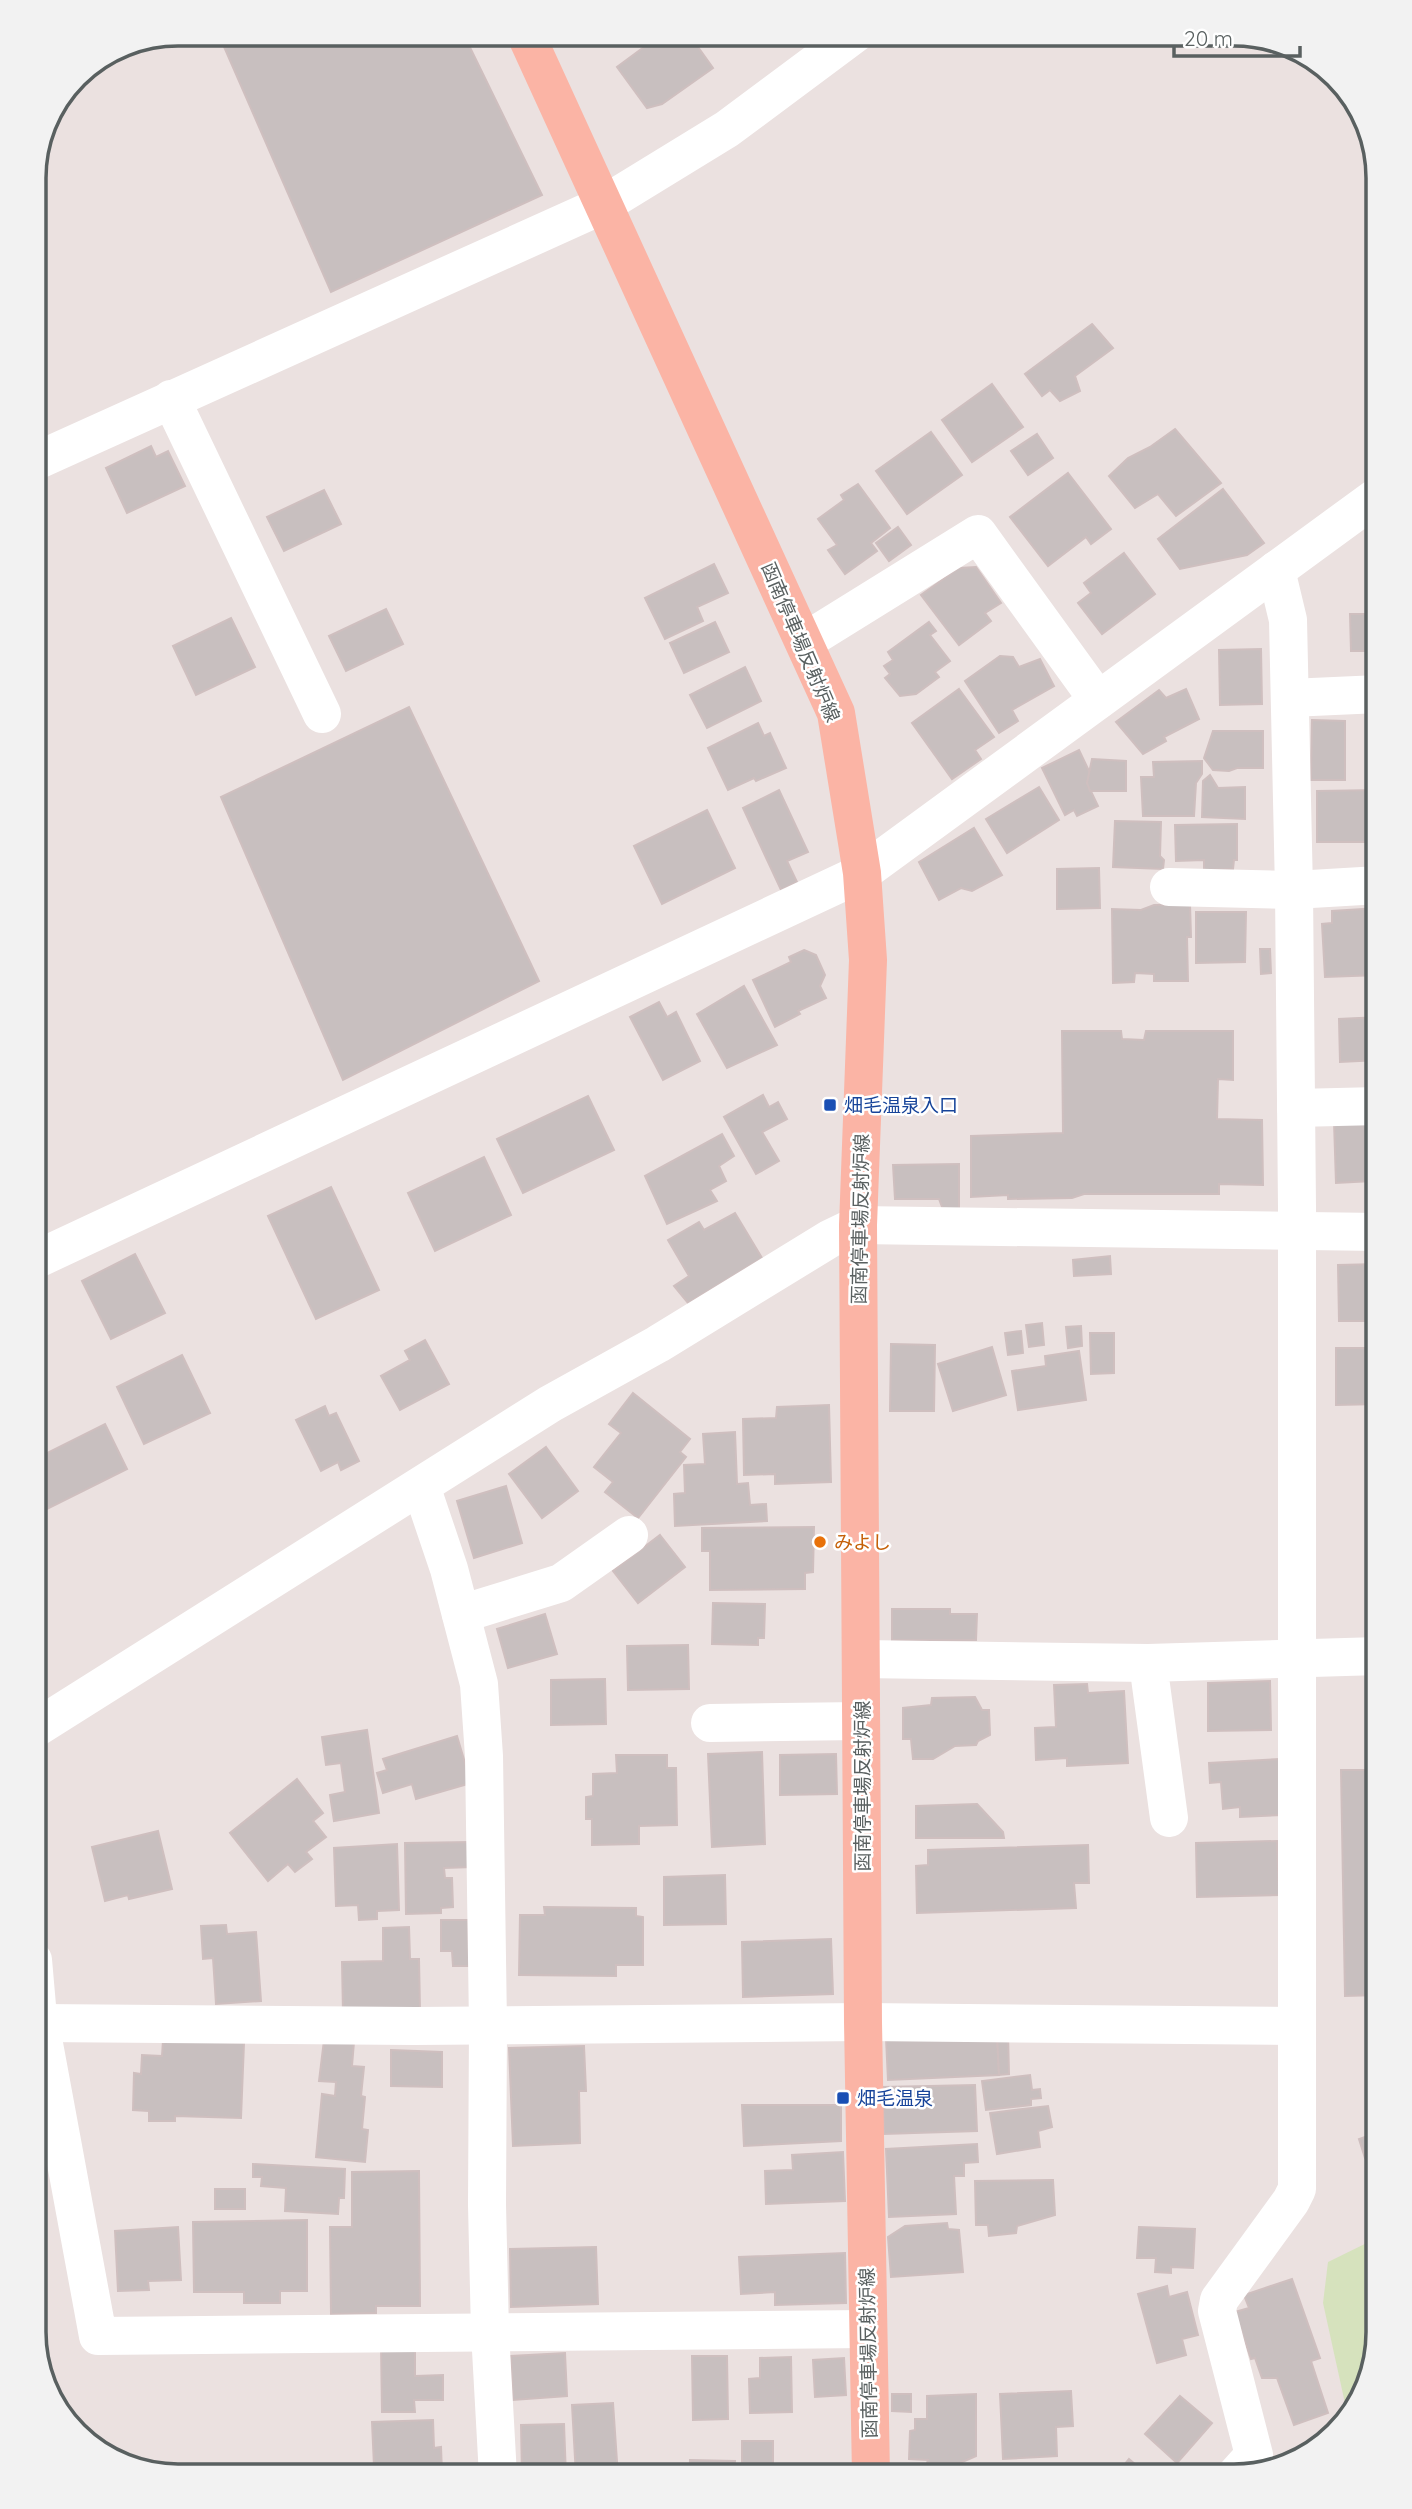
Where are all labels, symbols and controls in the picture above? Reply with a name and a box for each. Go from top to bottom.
scale bar [1174,14,1300,58]
text: 20 m [1184,25,1233,51]
street label: 函南停車場反射炉線 [757,559,845,725]
place label: 畑毛温泉入口 [844,1093,958,1117]
marker: 畑毛温泉入口 [822,1097,838,1113]
street label: 函南停車場反射炉線 [847,1133,873,1305]
place label: みよし [834,1530,891,1554]
marker: みよし [812,1534,828,1550]
street label: 函南停車場反射炉線 [850,1700,874,1872]
place label: 畑毛温泉 [857,2086,933,2110]
marker: 畑毛温泉 [835,2090,851,2106]
street label: 函南停車場反射炉線 [855,2267,881,2439]

